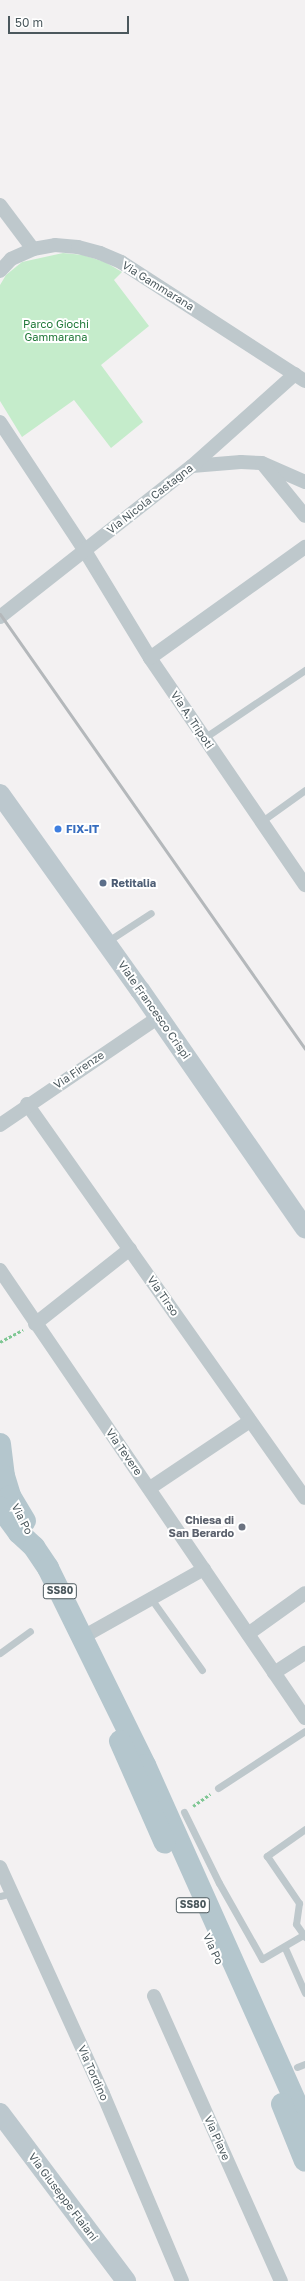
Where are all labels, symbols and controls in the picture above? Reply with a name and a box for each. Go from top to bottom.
scale bar [10,8,131,34]
text: 50 m [15,15,43,30]
street label: Via Gammarana [120,259,196,313]
park label: Parco Giochi Gammarana [23,318,89,344]
street label: Via Nicola Castagna [104,461,196,537]
street label: Via A. Tripoti [168,689,216,751]
place label: FIX-IT [66,822,99,836]
marker: FIX-IT [53,824,63,834]
place label: Retitalia [111,876,156,890]
marker: Retitalia [98,878,108,888]
street label: Viale Francesco Crispi [115,958,193,1062]
street label: Via Firenze [51,1048,107,1092]
street label: Via Tirso [144,1273,182,1319]
street label: Via Tevere [103,1426,145,1478]
street label: Via Po [9,1501,35,1537]
place label: Chiesa di San Berardo [169,1514,234,1540]
marker: Chiesa di San Berardo [237,1522,247,1532]
road number: SS80 [42,1583,78,1599]
road number: SS80 [175,1897,211,1913]
street label: Via Po [200,1931,226,1967]
street label: Via Tordino [75,2043,111,2103]
street label: Via Piave [201,2114,233,2162]
street label: Via Giuseppe Flaiani [26,2150,100,2244]

